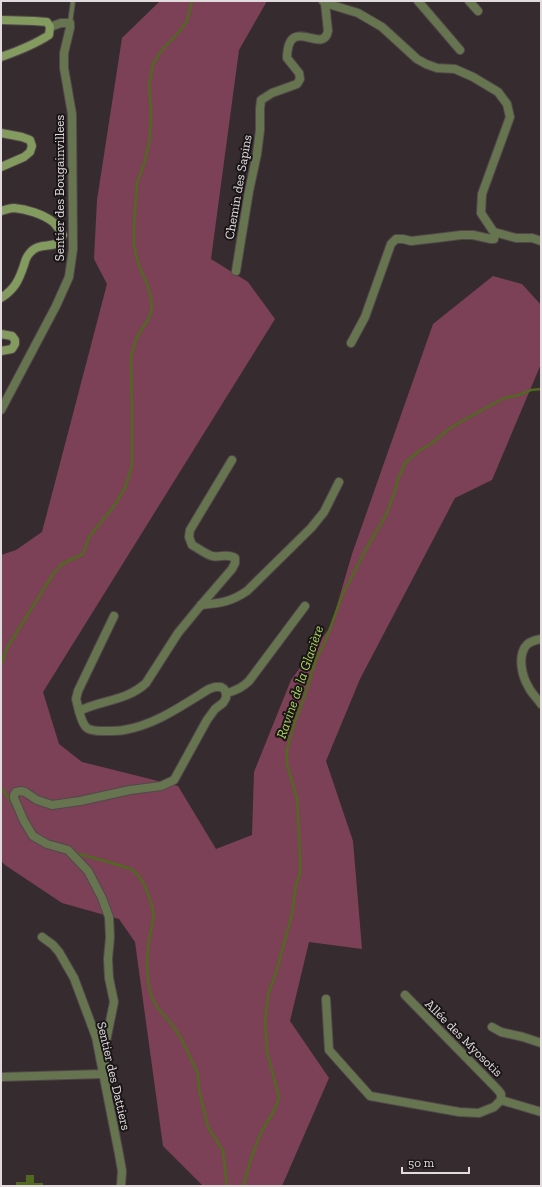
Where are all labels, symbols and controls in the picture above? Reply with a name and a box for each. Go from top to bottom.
street label: Sentier des Bougainvillees [52,115,67,261]
street label: Chemin des Sapins [221,133,255,241]
water label: Ravine de la Glacière [273,623,327,741]
street label: Allée des Myosotis [422,996,506,1080]
street label: Sentier des Dattiers [94,1020,134,1132]
scale bar [402,1149,469,1175]
text: 50 m [408,1156,435,1170]

